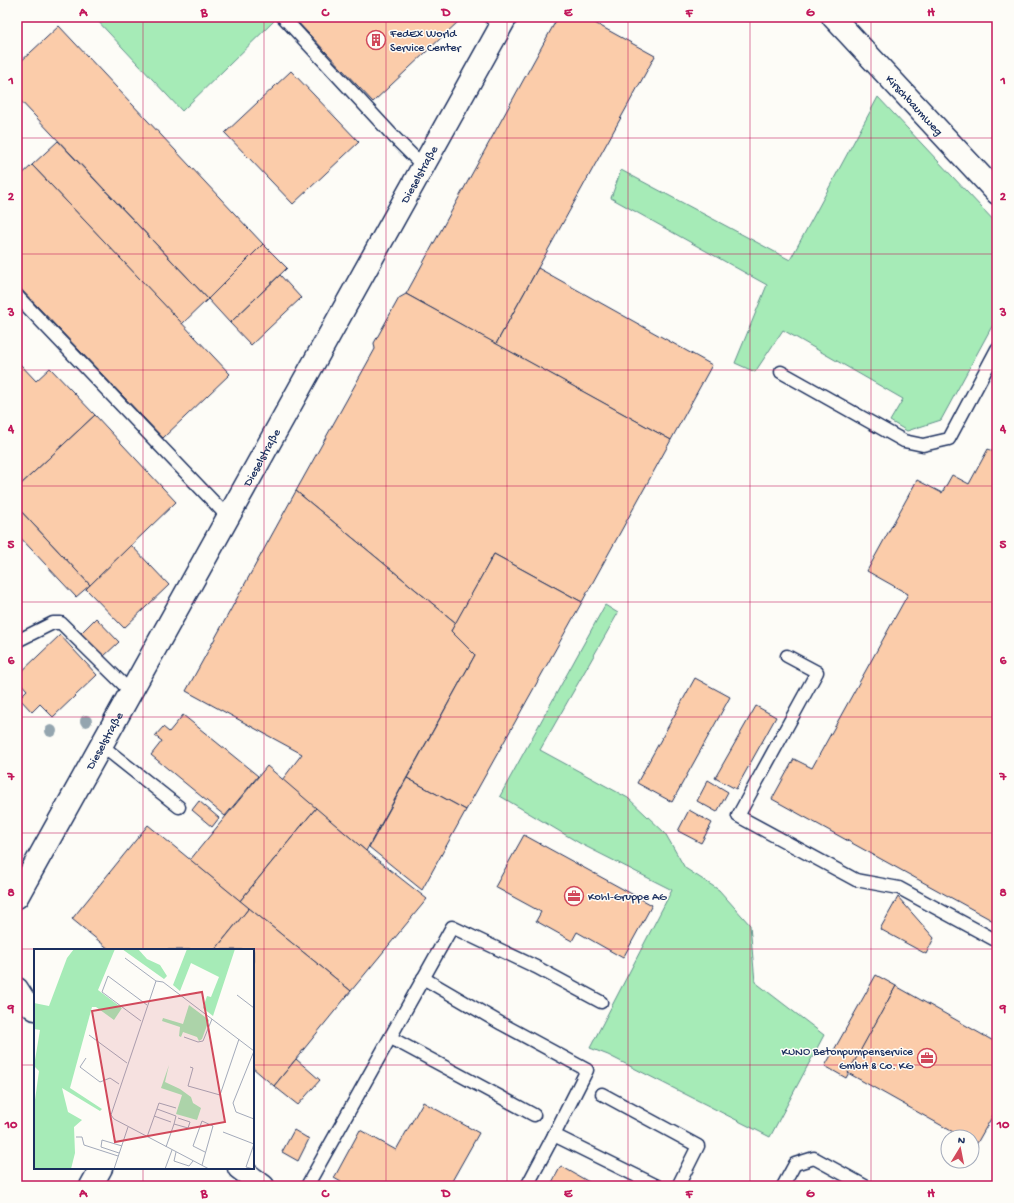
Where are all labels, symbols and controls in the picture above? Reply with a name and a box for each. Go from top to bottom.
text: A [78,6,88,21]
text: B [200,6,209,21]
text: C [320,6,330,21]
text: D [441,6,451,21]
text: E [564,6,573,21]
text: F [685,6,694,21]
text: G [806,6,815,21]
text: H [927,6,935,21]
place label: FedEx World Service Center [389,28,463,56]
building icon: FedEx World Service Center [365,29,387,51]
street label: Kirschbaumweg [882,73,945,140]
text: 1 [7,74,14,89]
text: 1 [999,74,1006,89]
street label: Dieselstraße [398,143,442,207]
text: 2 [8,190,15,205]
text: 2 [1000,190,1007,205]
text: 3 [7,306,15,321]
text: 3 [999,306,1007,321]
text: 4 [7,422,15,437]
text: 4 [999,422,1007,437]
street label: Dieselstraße [241,426,285,490]
text: 5 [8,538,15,553]
text: 5 [1000,538,1007,553]
text: 6 [8,654,15,669]
text: 6 [1000,654,1007,669]
street label: Dieselstraße [84,710,128,774]
text: 7 [7,770,16,785]
text: 7 [999,770,1008,785]
office icon: Kohl-Gruppe AG [563,885,585,907]
text: 8 [7,886,15,901]
text: 8 [999,886,1007,901]
place label: Kohl-Gruppe AG [588,891,667,905]
inset map [34,949,254,1169]
text: 9 [7,1002,15,1017]
text: 9 [999,1002,1007,1017]
place label: KUNO Betonpumpenservice GmbH & Co. KG [782,1046,914,1074]
office icon: KUNO Betonpumpenservice GmbH & Co. KG [916,1047,938,1069]
text: 10 [4,1118,18,1133]
text: 10 [996,1118,1010,1133]
north arrow [940,1129,980,1169]
text: N [957,1135,966,1148]
text: A [78,1187,88,1202]
text: B [200,1187,209,1202]
text: C [320,1187,330,1202]
text: D [441,1187,451,1202]
text: E [564,1187,573,1202]
text: F [685,1187,694,1202]
text: G [806,1187,815,1202]
text: H [927,1187,935,1202]

